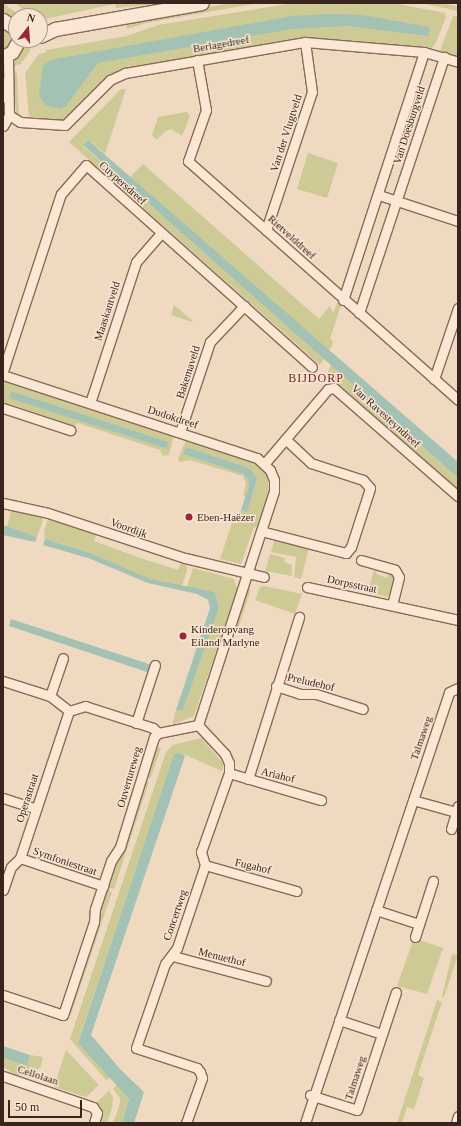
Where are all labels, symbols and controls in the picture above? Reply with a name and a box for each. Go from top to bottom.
north arrow [8,8,48,48]
text: N [26,11,37,24]
street label: Berlagedreef [192,33,250,55]
street label: Van Doesburgveld [390,84,428,166]
street label: Van der Vlugtveld [267,93,305,173]
street label: Cuypersdreef [97,158,149,208]
street label: Rietvelddreef [265,212,319,262]
street label: Maaskantveld [91,280,123,342]
street label: Bakemaveld [173,344,203,400]
district label: BIJDORP [288,372,344,386]
street label: Van Ravesteyndreef [349,382,423,450]
street label: Dudokdreef [146,403,200,431]
place label: Eben-Haëzer [197,510,254,524]
marker: Eben-Haëzer [184,512,194,522]
street label: Voordijk [109,515,149,541]
street label: Dorpsstraat [326,572,378,596]
place label: Kinderopvang Eiland Marlyne [191,623,260,649]
marker: Kinderopvang Eiland Marlyne [178,631,188,641]
street label: Preludehof [286,670,336,694]
street label: Talmaweg [407,714,435,762]
street label: Ouvertureweg [114,745,144,809]
street label: Ariahof [260,764,296,786]
street label: Operastraat [13,772,41,824]
street label: Symfoniestraat [31,844,99,878]
street label: Fugahof [234,855,272,877]
street label: Concertweg [160,888,190,942]
street label: Menuethof [197,945,247,969]
street label: Talmaweg [342,1054,368,1102]
street label: Cellolaan [16,1062,60,1088]
scale bar [10,1092,84,1118]
text: 50 m [15,1100,39,1114]

